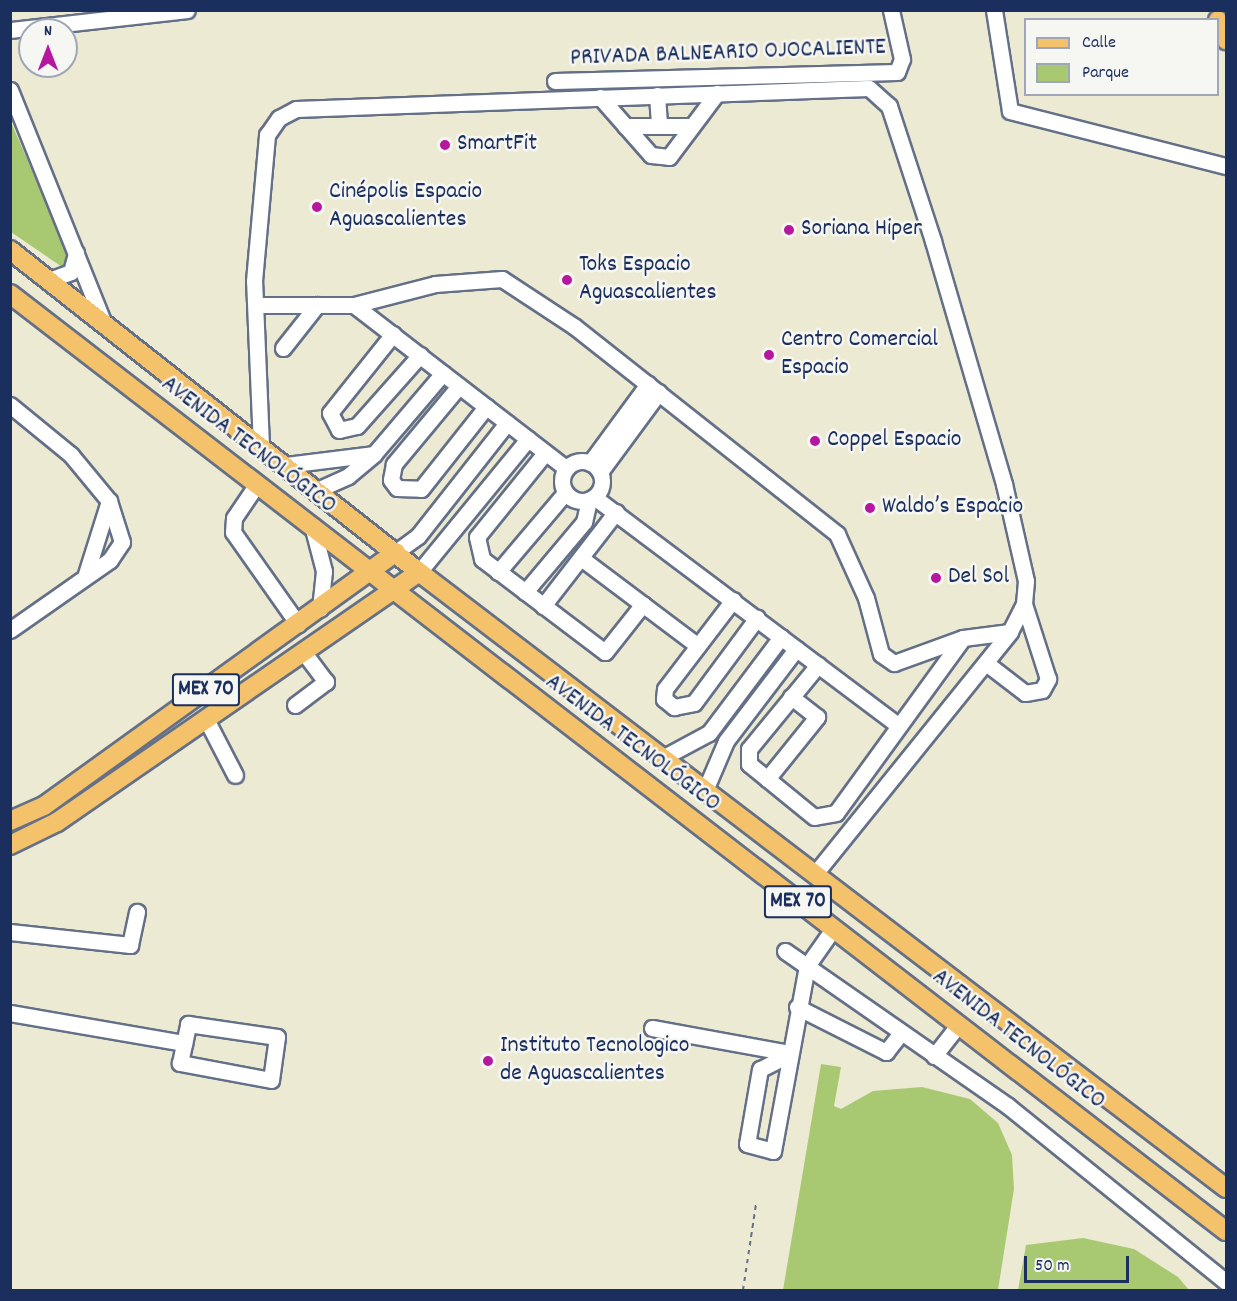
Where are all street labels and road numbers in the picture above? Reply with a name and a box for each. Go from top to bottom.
street label: PRIVADA BALNEARIO OJOCALIENTE [570,34,886,74]
street label: AVENIDA TECNOLÓGICO [155,371,341,521]
street label: AVENIDA TECNOLÓGICO [539,669,725,819]
road number: MEX 70 [172,671,240,709]
road number: MEX 70 [764,883,832,921]
street label: AVENIDA TECNOLÓGICO [926,963,1110,1117]

